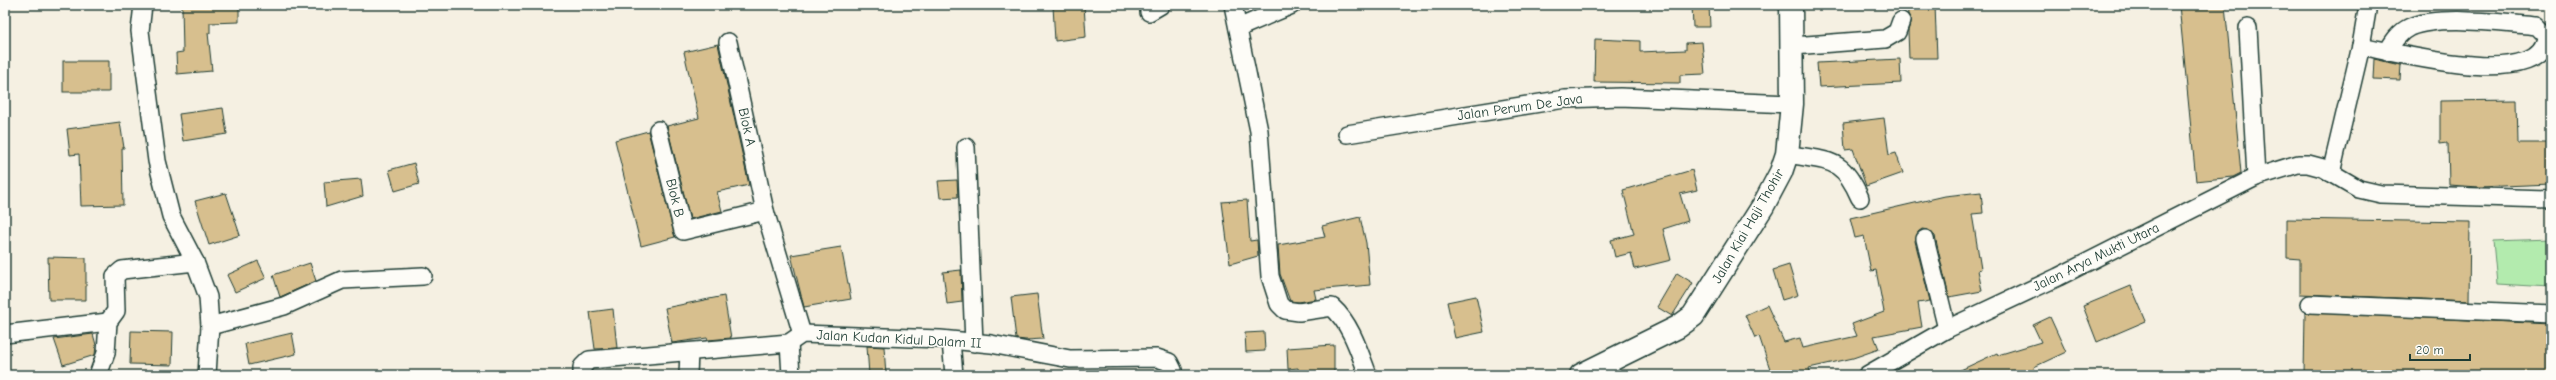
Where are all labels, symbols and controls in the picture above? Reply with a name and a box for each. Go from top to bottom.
street label: Jalan Perum De Java [1456,90,1584,124]
street label: Blok A [735,106,759,148]
street label: Jalan Kiai Haji Thohir [1708,165,1788,286]
street label: Blok B [662,177,688,219]
street label: Jalan Arya Mukti Utara [2030,219,2162,295]
street label: Jalan Kudan Kidul Dalam II [816,326,982,352]
scale bar [2410,336,2470,362]
text: 20 m [2416,343,2444,357]

